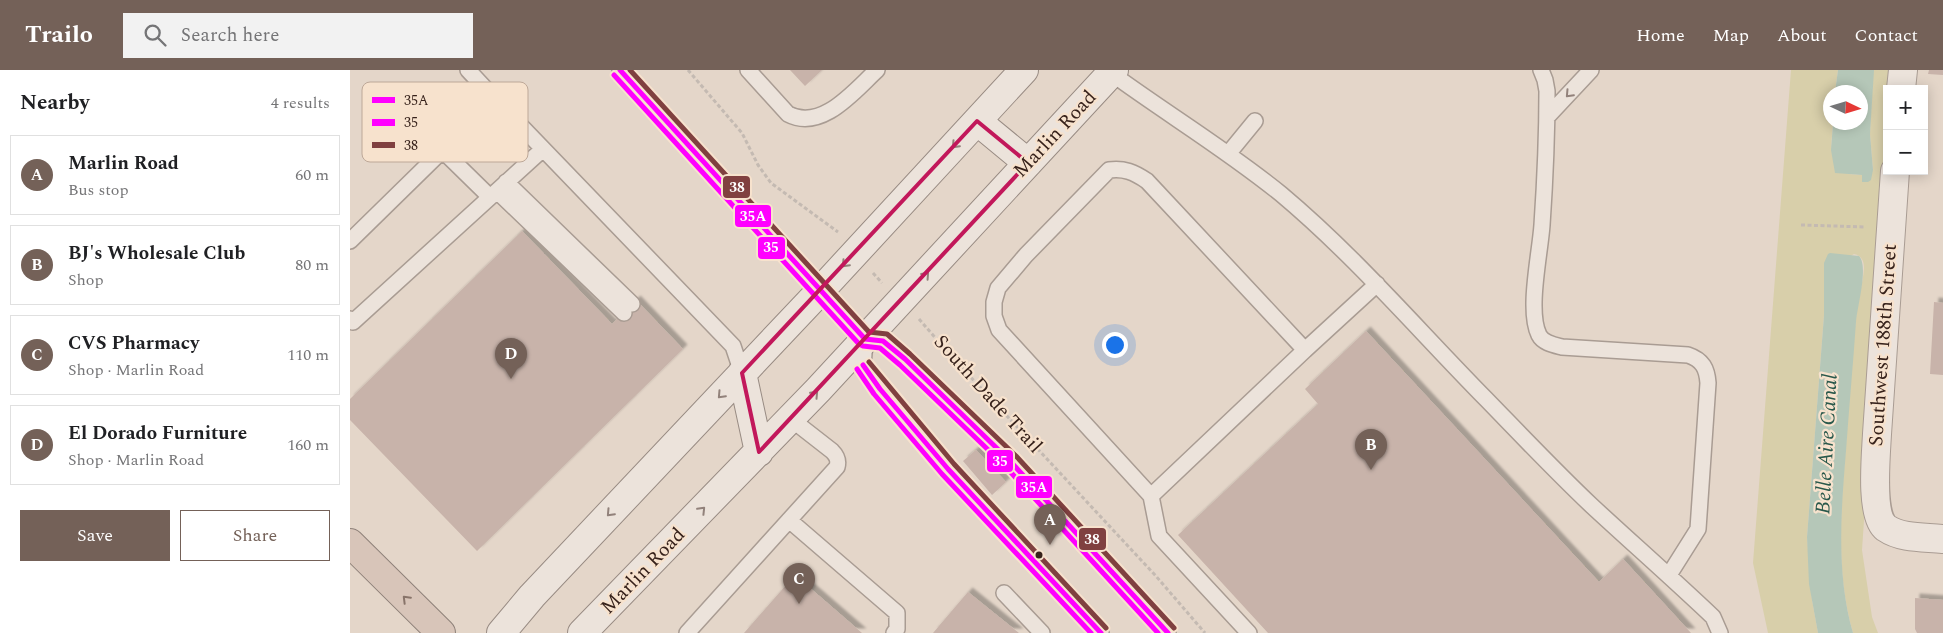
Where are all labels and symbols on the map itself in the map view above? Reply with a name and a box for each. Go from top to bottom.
legend [362,82,528,162]
street label: Marlin Road [1006,83,1104,185]
north arrow [1823,85,1868,130]
one-way arrow [1566,88,1575,97]
text: 35A [404,90,429,111]
text: 35 [404,112,418,133]
text: 38 [404,135,418,156]
one-way arrow [952,139,961,148]
line badge: 38 [722,175,751,199]
text: 38 [729,177,745,198]
line badge: 35A [734,204,772,228]
text: 35A [740,206,766,227]
line badge: 35 [757,236,786,260]
text: 35 [763,237,779,258]
street label: Southwest 188th Street [1861,243,1905,447]
one-way arrow [842,258,851,267]
one-way arrow [920,271,929,280]
street label: South Dade Trail [926,328,1050,460]
your location [1102,332,1128,358]
pin: D [495,338,527,379]
water label: Belle Aire Canal [1807,372,1847,515]
one-way arrow [718,389,727,398]
one-way arrow [809,390,818,399]
pin: B [1355,429,1387,470]
line badge: 35 [986,449,1014,473]
text: 35 [992,451,1008,472]
line badge: 35A [1015,475,1053,499]
text: 35A [1021,477,1047,498]
pin: A [1034,504,1066,545]
one-way arrow [696,507,705,516]
one-way arrow [607,508,616,517]
street label: Marlin Road [594,521,692,621]
line badge: 38 [1078,527,1107,551]
text: 38 [1084,529,1100,550]
unlabelled marker [1034,550,1044,560]
pin: C [783,563,815,604]
one-way arrow [403,596,412,605]

